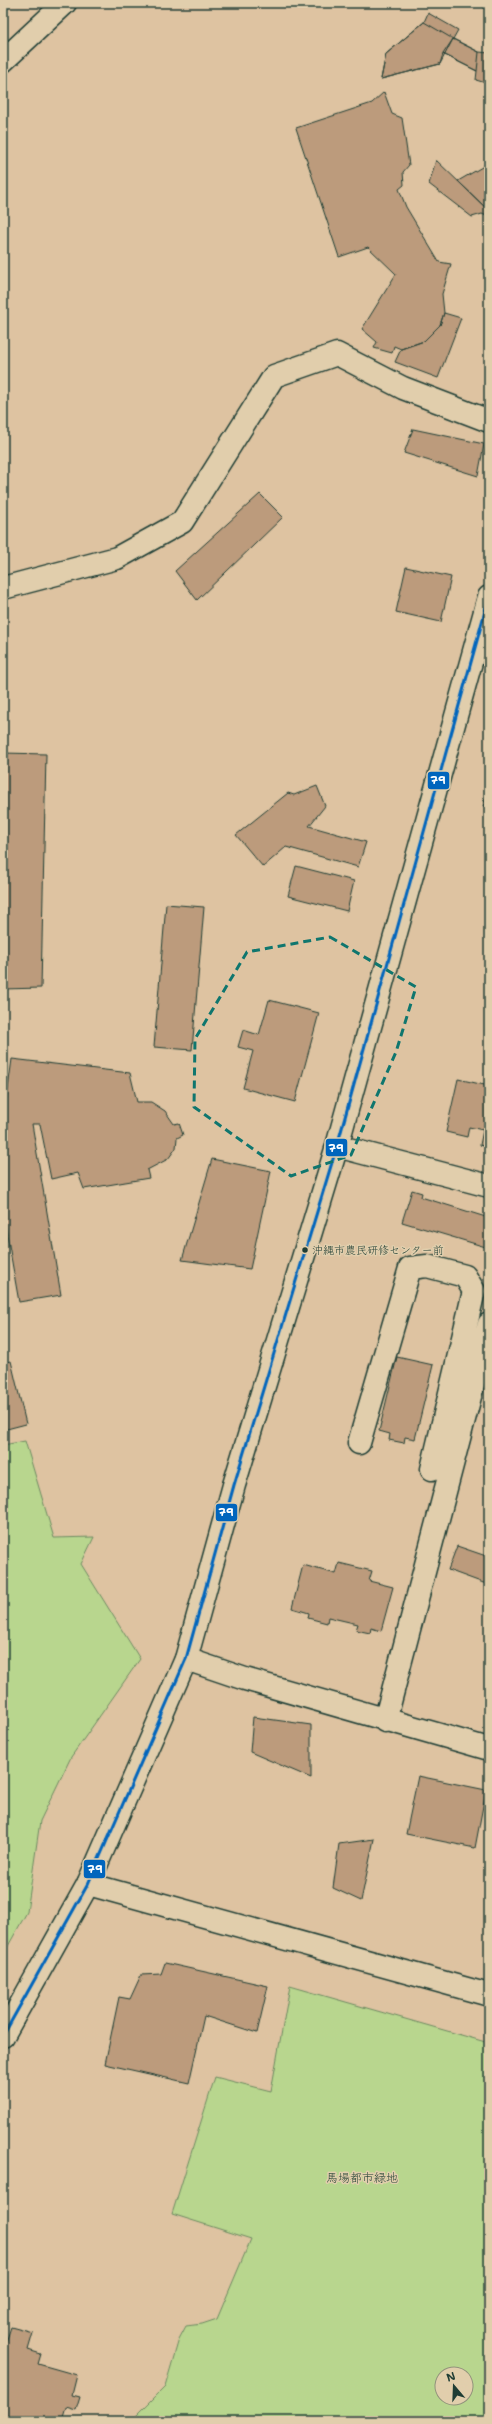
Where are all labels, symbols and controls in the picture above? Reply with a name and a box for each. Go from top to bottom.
line badge: 79 [427,771,450,790]
text: 79 [430,773,446,788]
line badge: 79 [325,1138,348,1157]
text: 79 [328,1141,344,1156]
place label: 沖縄市農民研修センター前 [312,1243,444,1258]
marker: 沖縄市農民研修センター前 [300,1245,310,1255]
line badge: 79 [215,1503,238,1522]
text: 79 [218,1505,234,1520]
line badge: 79 [83,1859,106,1879]
text: 79 [87,1862,103,1877]
park label: 馬場都市緑地 [326,2170,398,2186]
north arrow [434,2366,474,2406]
text: N [444,2368,458,2386]

